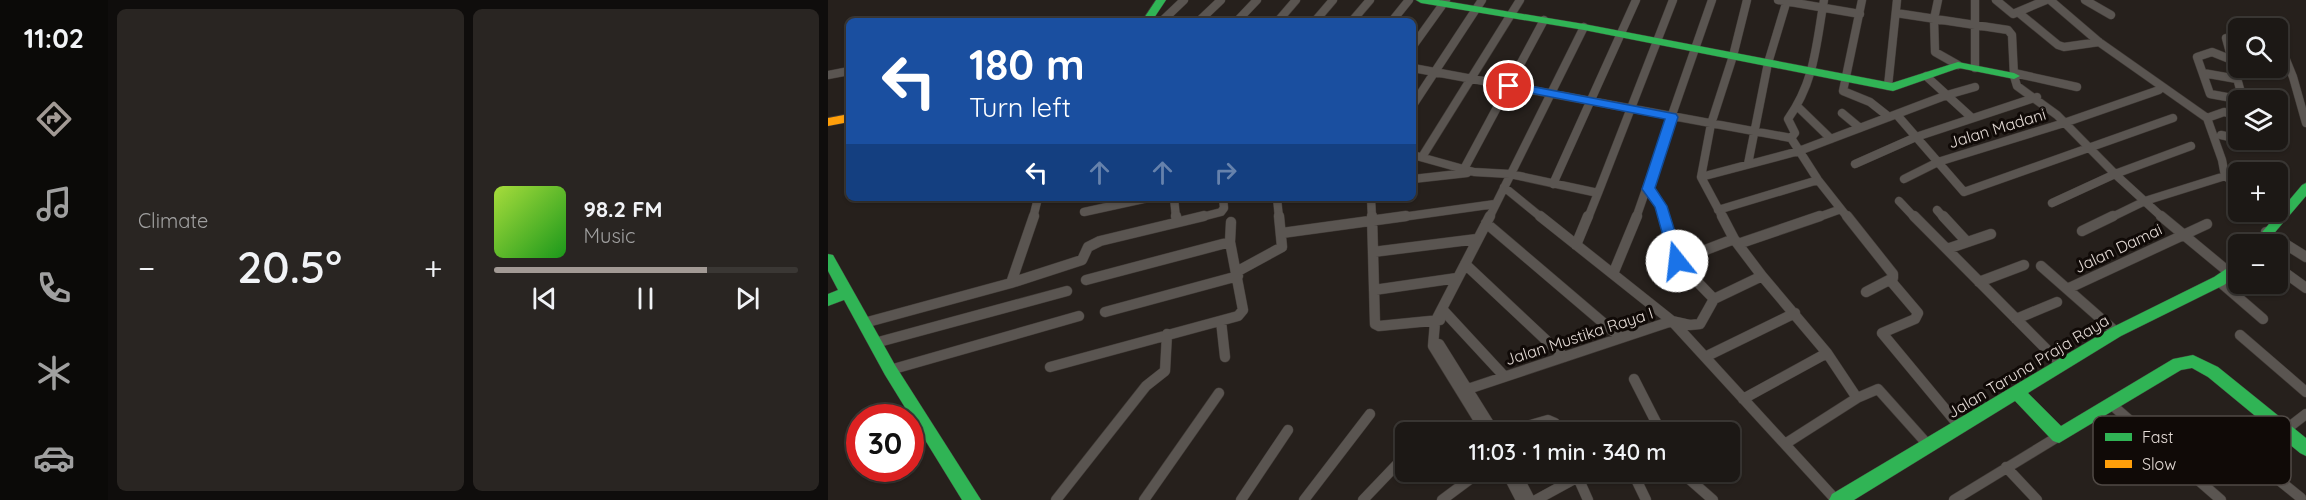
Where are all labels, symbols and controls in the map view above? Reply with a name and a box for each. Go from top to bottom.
map controls [2228,18,2288,294]
button: search [2228,18,2288,78]
text: 11:02 [24,21,84,55]
text: 180 m [969,38,1085,91]
icon: left [870,42,948,120]
pin [1483,60,1534,111]
icon: arrive [1492,69,1525,102]
text: Turn left [969,90,1071,124]
button: layers [2228,90,2288,150]
icon: directions [33,98,75,140]
street label: Jalan Madani [1946,104,2048,152]
icon: left [1020,156,1053,189]
icon: ahead [1083,156,1116,189]
icon: ahead [1146,156,1179,189]
icon: right [1209,156,1242,189]
button: + [2228,162,2288,222]
icon: music [33,183,75,225]
text: 98.2 FM [584,195,663,223]
text: Climate [138,208,208,233]
street label: Jalan Damai [2071,219,2165,277]
text: Music [584,223,635,248]
position arrow [1645,229,1709,293]
button: − [2228,234,2288,294]
text: 20.5° [237,238,342,294]
text: − [138,247,155,288]
text: + [424,247,442,288]
icon: phone [33,267,75,309]
icon: previous [528,282,561,315]
icon: pause [629,282,662,315]
icon: next [731,282,764,315]
street label: Jalan Mustika Raya I [1502,303,1656,369]
street label: Jalan Taruna Praja Raya [1944,310,2112,422]
icon: climate [33,352,75,394]
speed limit sign: 30 [846,404,924,482]
legend [2093,416,2291,485]
text: Fast [2142,427,2173,447]
icon: car [33,437,75,479]
text: 11:03 · 1 min · 340 m [1469,438,1666,466]
text: Slow [2142,454,2176,474]

